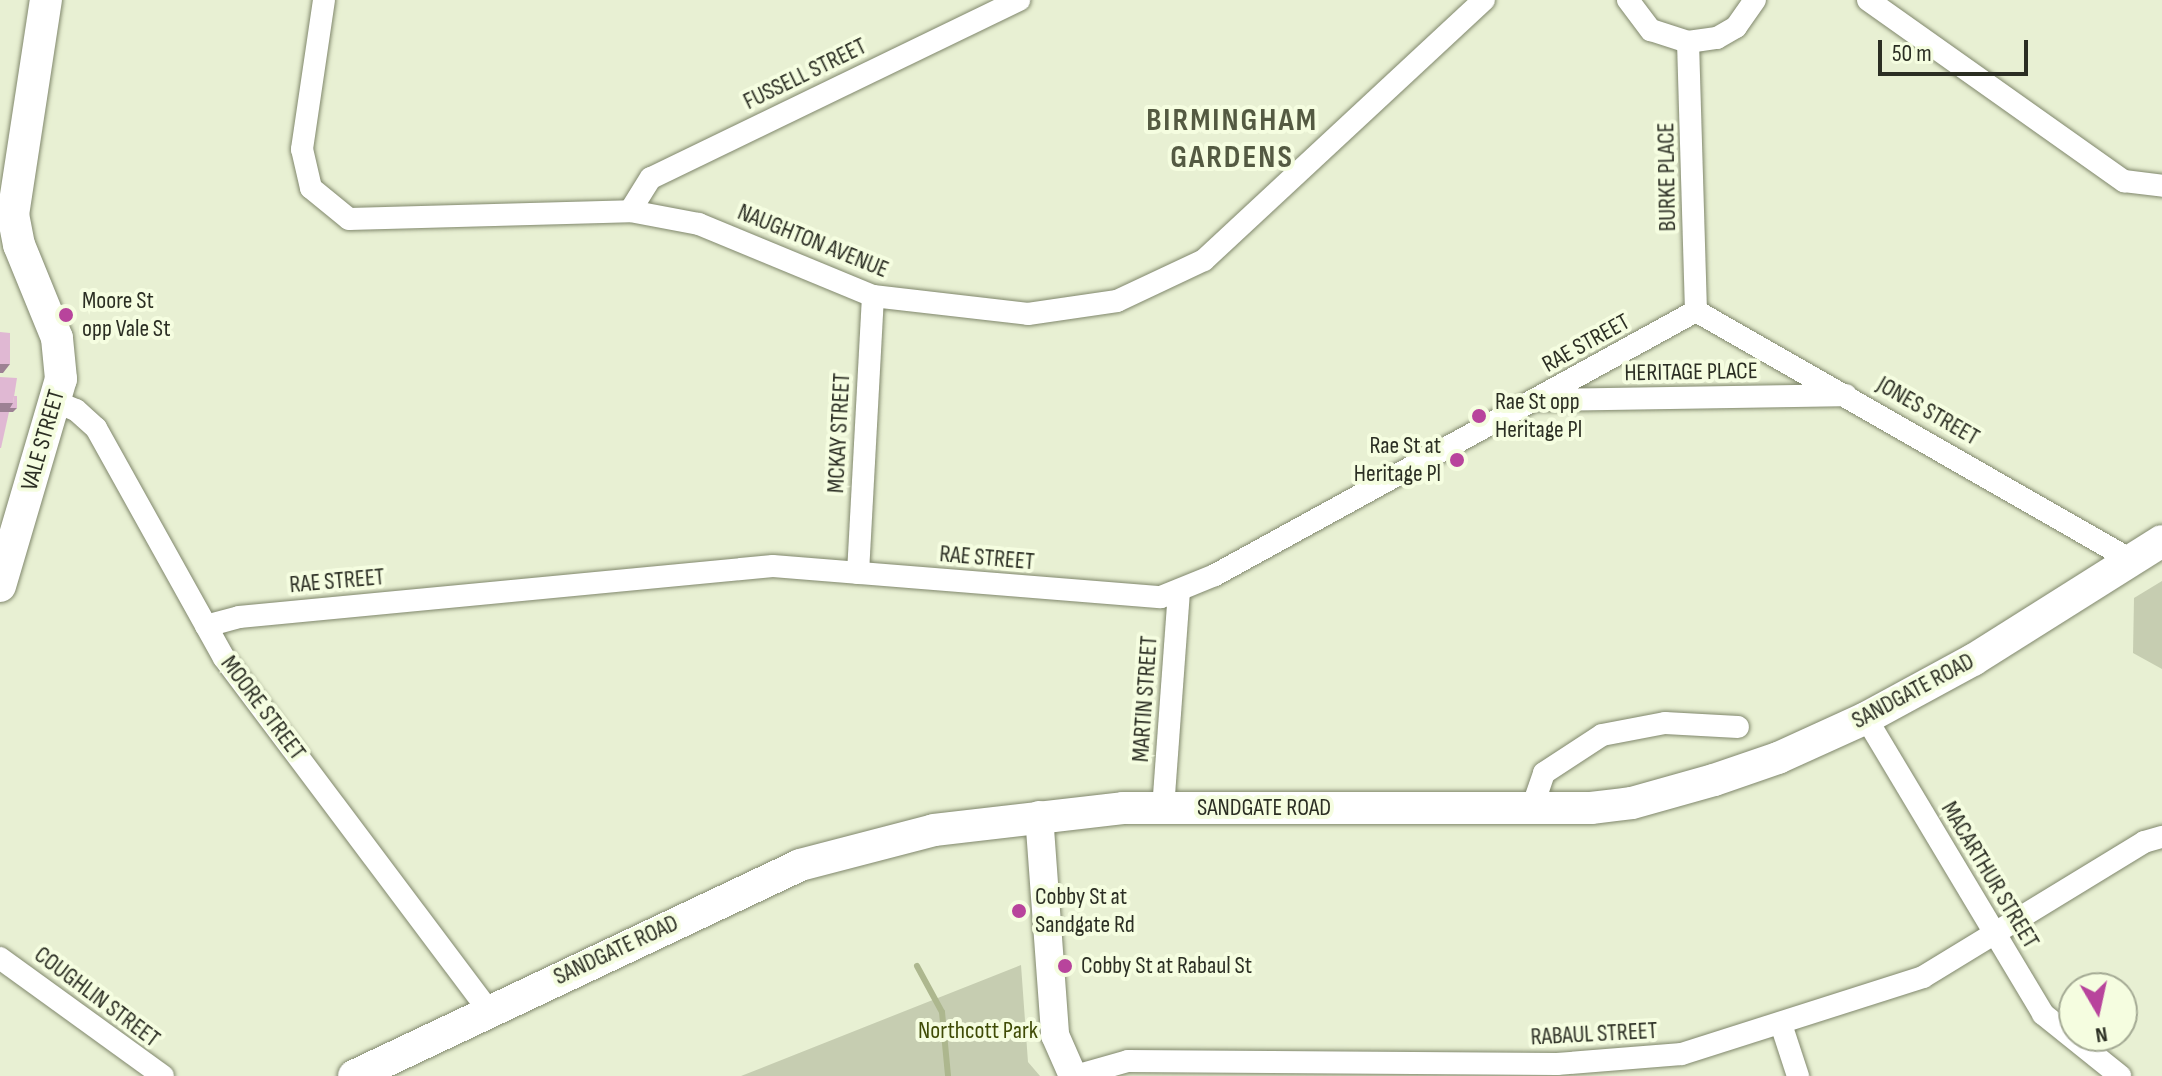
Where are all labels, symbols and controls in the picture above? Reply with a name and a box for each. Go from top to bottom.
scale bar [1882,24,2032,74]
street label: FUSSELL STREET [739,32,871,116]
text: 50 m [1892,39,1932,68]
district label: BIRMINGHAM GARDENS [1146,103,1318,178]
street label: BURKE PLACE [1652,122,1682,232]
street label: NAUGHTON AVENUE [733,198,893,284]
place label: Moore St opp Vale St [82,287,170,343]
marker: Moore St opp Vale St [57,306,75,324]
street label: RAE STREET [1537,307,1635,379]
street label: HERITAGE PLACE [1624,356,1758,388]
street label: JONES STREET [1872,370,1984,452]
street label: MCKAY STREET [821,372,857,494]
street label: VALE STREET [15,386,71,494]
place label: Rae St opp Heritage Pl [1495,388,1582,444]
marker: Rae St opp Heritage Pl [1470,407,1488,425]
place label: Rae St at Heritage Pl [1354,432,1441,488]
marker: Rae St at Heritage Pl [1448,451,1466,469]
street label: RAE STREET [938,540,1036,576]
street label: RAE STREET [288,563,386,599]
street label: MARTIN STREET [1126,635,1164,763]
street label: SANDGATE ROAD [1847,647,1979,735]
street label: MOORE STREET [214,650,312,766]
street label: SANDGATE ROAD [1197,794,1331,822]
street label: MACARTHUR STREET [1935,796,2045,954]
place label: Cobby St at Sandgate Rd [1035,883,1135,939]
marker: Cobby St at Sandgate Rd [1010,902,1028,920]
street label: SANDGATE ROAD [549,909,683,991]
street label: COUGHLIN STREET [29,940,165,1054]
place label: Cobby St at Rabaul St [1081,952,1252,980]
marker: Cobby St at Rabaul St [1056,957,1074,975]
north arrow [2058,972,2138,1052]
street label: RABAUL STREET [1530,1016,1658,1052]
park label: Northcott Park [918,1017,1038,1045]
text: N [2094,1020,2109,1048]

